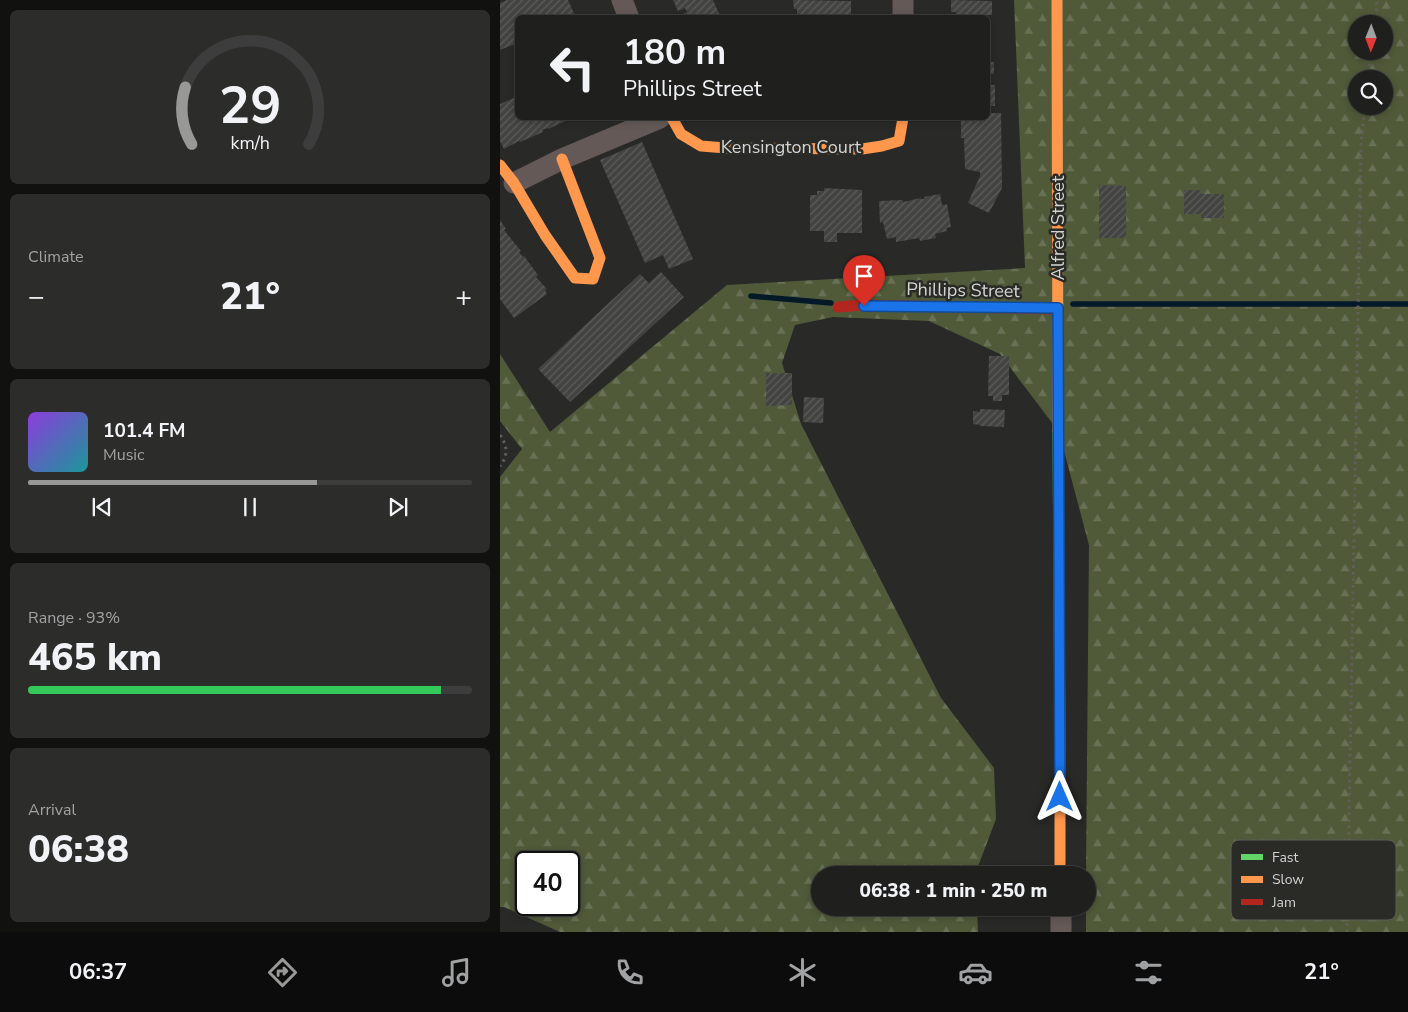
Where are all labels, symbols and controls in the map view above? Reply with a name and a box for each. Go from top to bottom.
north arrow [1348,15,1392,60]
map controls [1348,15,1393,115]
text: 180 m [623,29,726,76]
icon: left [540,35,605,100]
text: 29 [219,70,281,141]
button: search [1348,70,1393,115]
text: Phillips Street [623,74,762,104]
text: km/h [230,131,270,155]
street label: Kensington Court [721,135,862,159]
street label: Alfred Street [1046,175,1070,280]
text: Climate [28,246,83,268]
pin [843,255,885,306]
icon: arrive [850,262,878,290]
text: 21° [220,271,280,322]
street label: Phillips Street [906,277,1021,303]
text: − [28,278,45,316]
text: + [455,278,472,316]
text: 101.4 FM [103,418,186,444]
text: Music [103,444,144,466]
icon: previous [88,493,116,521]
icon: pause [236,493,264,521]
icon: next [384,493,412,521]
text: Range · 93% [28,607,120,629]
text: 465 km [28,632,162,683]
position arrow [1033,770,1085,822]
text: Arrival [28,799,76,821]
text: 06:38 [28,824,129,875]
legend [1231,840,1396,920]
text: Fast [1272,848,1298,867]
speed limit sign: 40 [515,851,580,916]
text: Slow [1272,870,1304,889]
text: 06:38 · 1 min · 250 m [860,878,1047,904]
text: Jam [1271,893,1296,912]
icon: directions [265,955,300,990]
icon: music [439,955,474,990]
icon: phone [612,955,647,990]
icon: climate [785,955,820,990]
icon: car [958,955,993,990]
icon: filters [1131,955,1166,990]
text: 06:37 [69,957,127,987]
text: 21° [1304,957,1339,987]

